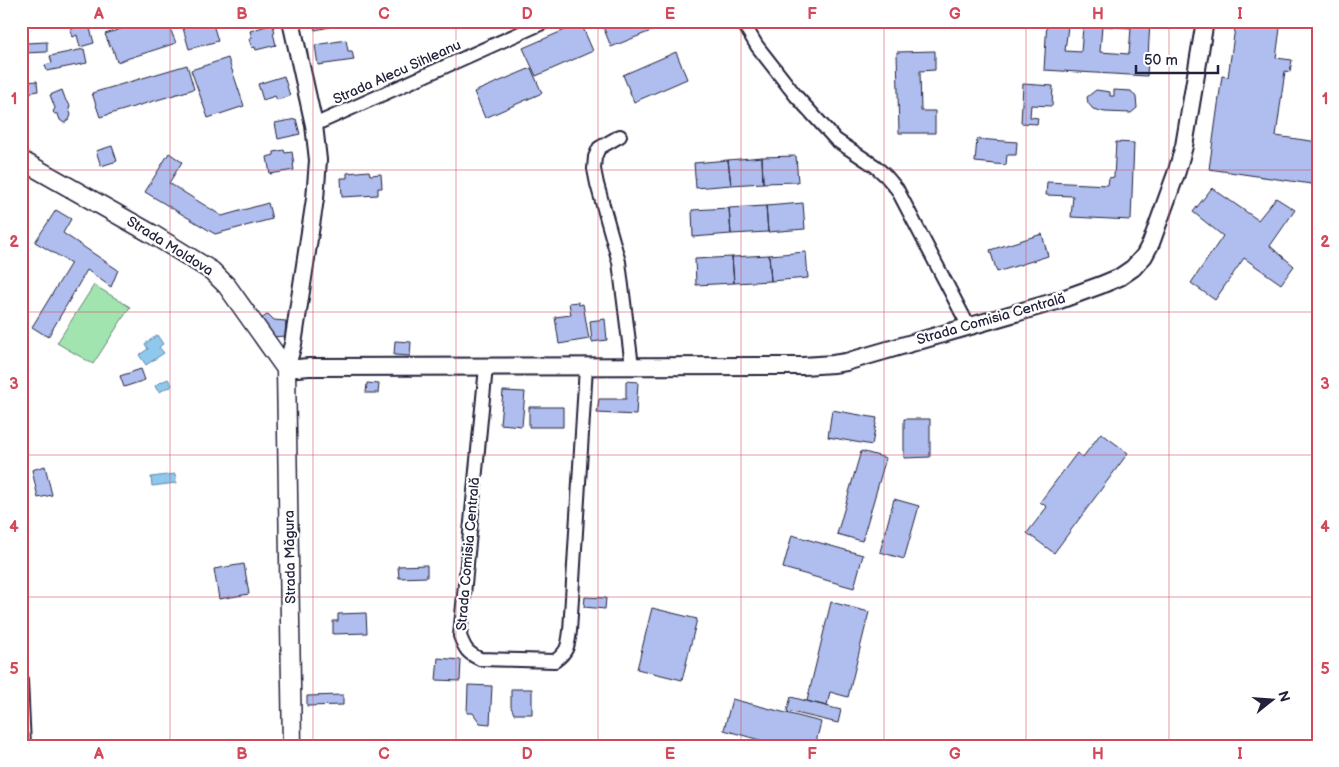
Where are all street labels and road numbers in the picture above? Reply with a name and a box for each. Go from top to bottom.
street label: Strada Alecu Sihleanu [330,36,464,108]
street label: Strada Moldova [124,213,216,279]
street label: Strada Comisia Centrală [915,290,1067,348]
street label: Strada Comisia Centrală [453,477,483,631]
street label: Strada Măgura [281,510,299,604]

